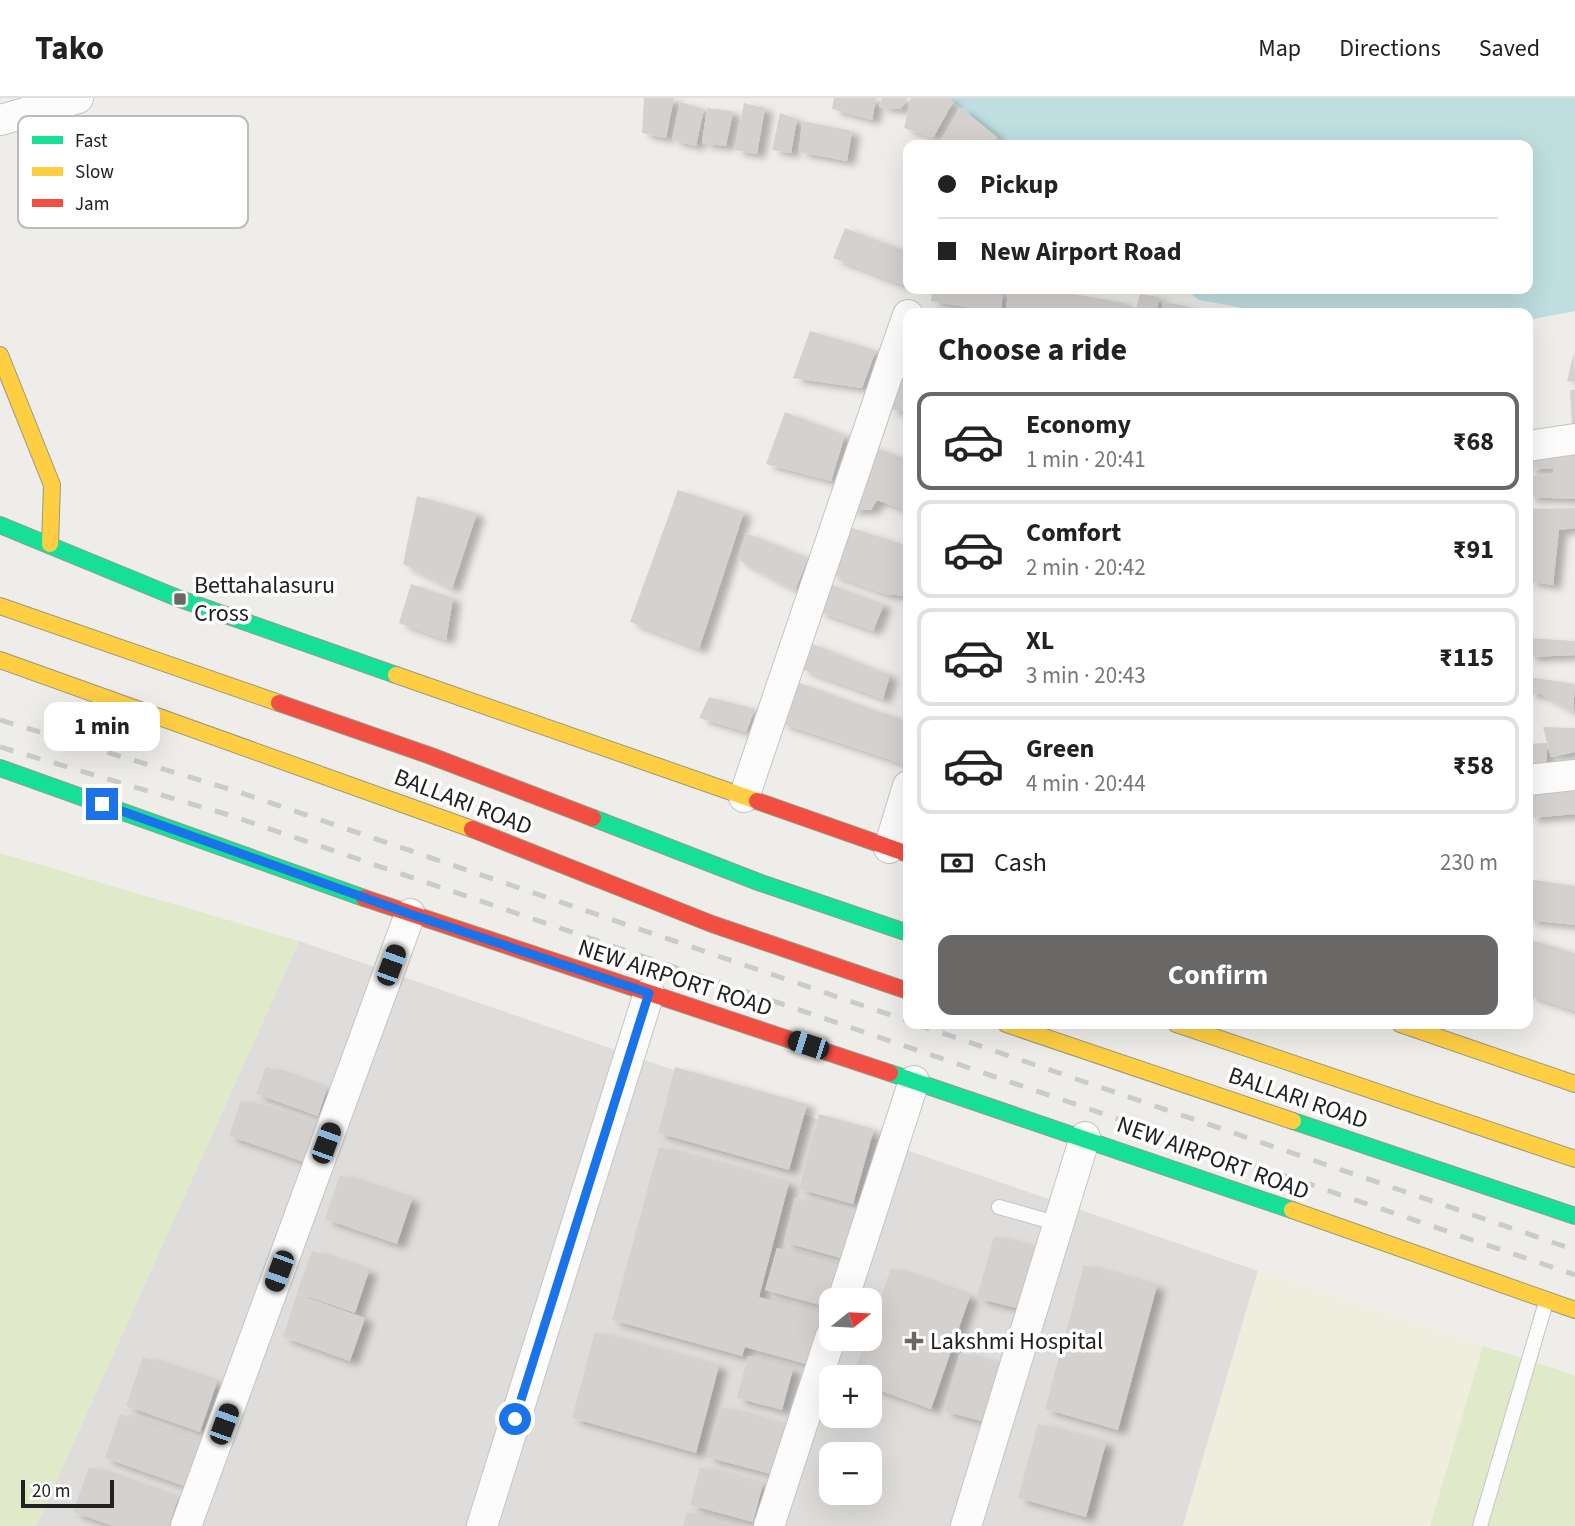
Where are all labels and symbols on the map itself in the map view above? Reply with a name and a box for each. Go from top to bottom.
legend [18,116,248,228]
text: Fast [75,128,108,155]
text: Slow [75,159,114,186]
text: Jam [75,191,109,218]
place label: Bettahalasuru Cross [194,568,335,631]
marker: Bettahalasuru Cross [172,591,188,607]
callout: 1 min [44,702,160,752]
street label: BALLARI ROAD [389,760,537,844]
route end [86,788,118,820]
street label: NEW AIRPORT ROAD [573,930,777,1026]
car [374,942,409,988]
car [785,1029,832,1061]
street label: BALLARI ROAD [1224,1058,1372,1138]
street label: NEW AIRPORT ROAD [1112,1107,1314,1209]
car [309,1120,344,1166]
car [262,1248,297,1294]
north arrow [819,1288,882,1351]
place label: Lakshmi Hospital [930,1324,1103,1359]
marker: Lakshmi Hospital [904,1331,924,1351]
car [207,1401,242,1447]
route start [499,1403,531,1435]
scale bar [21,1477,114,1509]

